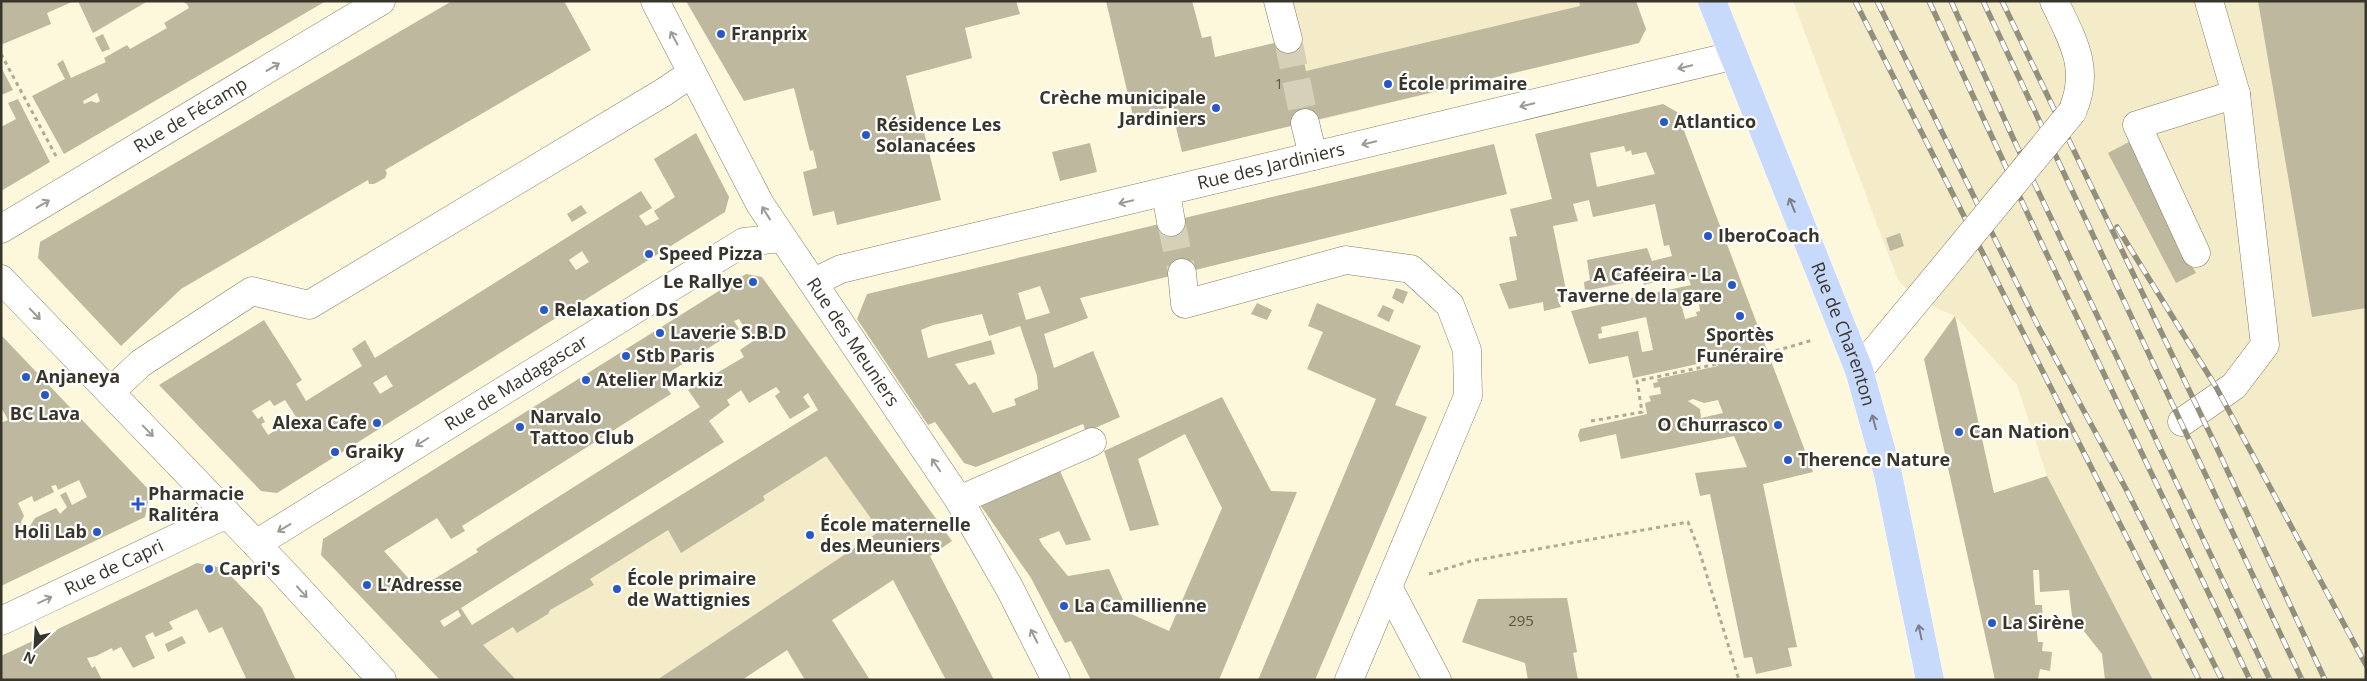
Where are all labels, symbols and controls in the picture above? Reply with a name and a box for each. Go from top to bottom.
place label: Franprix [731,21,808,45]
marker: Franprix [715,28,727,40]
one-way arrow [669,31,679,46]
one-way arrow [265,61,279,71]
one-way arrow [1677,63,1693,72]
street label: Rue de Fécamp [129,71,251,158]
place label: École primaire [1398,71,1527,95]
house number: 1 [1275,73,1283,93]
marker: École primaire [1382,78,1394,90]
place label: Crèche municipale Jardiniers [1039,85,1206,130]
one-way arrow [1519,101,1535,110]
marker: Crèche municipale Jardiniers [1210,102,1222,114]
place label: Atlantico [1674,109,1756,133]
place label: Résidence Les Solanacées [876,112,1001,157]
marker: Atlantico [1658,116,1670,128]
marker: Résidence Les Solanacées [860,129,872,141]
street label: Rue des Jardiniers [1195,136,1347,194]
one-way arrow [1361,139,1377,148]
one-way arrow [1787,197,1796,212]
one-way arrow [1118,198,1134,207]
one-way arrow [36,199,50,209]
one-way arrow [761,206,772,220]
place label: IberoCoach [1718,223,1820,247]
marker: IberoCoach [1702,230,1714,242]
place label: Speed Pizza [659,241,763,265]
marker: Speed Pizza [643,248,655,260]
street label: Rue de Charenton [1806,258,1881,408]
place label: A Caféeira - La Taverne de la gare [1557,262,1722,307]
place label: Le Rallye [663,269,743,293]
street label: Rue des Meuniers [802,272,906,411]
marker: Le Rallye [747,276,759,288]
marker: A Caféeira - La Taverne de la gare [1726,279,1738,291]
place label: Relaxation DS [554,297,678,321]
marker: Relaxation DS [538,304,550,316]
one-way arrow [29,308,41,321]
marker: Sportès Funéraire [1734,310,1746,322]
place label: Laverie S.B.D [670,320,787,344]
place label: Sportès Funéraire [1696,322,1784,367]
marker: Laverie S.B.D [654,327,666,339]
street label: Rue de Madagascar [439,328,592,436]
place label: Stb Paris [636,343,715,367]
marker: Stb Paris [620,350,632,362]
place label: Anjaneya [36,364,120,388]
place label: Atelier Markiz [596,367,723,391]
marker: Anjaneya [20,371,32,383]
marker: Atelier Markiz [580,374,592,386]
marker: BC Lava [39,389,51,401]
place label: BC Lava [10,401,80,425]
place label: Narvalo Tattoo Club [530,404,634,449]
place label: Alexa Cafe [273,410,367,434]
place label: O Churrasco [1657,412,1768,436]
one-way arrow [1868,415,1878,431]
marker: Alexa Cafe [371,417,383,429]
marker: O Churrasco [1772,419,1784,431]
place label: Can Nation [1969,419,2070,443]
marker: Narvalo Tattoo Club [514,421,526,433]
one-way arrow [142,425,154,438]
marker: Can Nation [1953,426,1965,438]
one-way arrow [416,437,430,447]
place label: Graiky [345,439,405,463]
marker: Graiky [329,446,341,458]
place label: Therence Nature [1798,447,1950,471]
marker: Therence Nature [1782,454,1794,466]
one-way arrow [931,459,941,473]
place label: Pharmacie Ralitéra [148,481,244,526]
marker: Pharmacie Ralitéra [132,498,144,510]
place label: École maternelle des Meuniers [820,512,971,557]
place label: Holi Lab [14,519,87,543]
one-way arrow [278,523,292,533]
marker: Holi Lab [91,526,103,538]
marker: École maternelle des Meuniers [804,529,816,541]
street label: Rue de Capri [60,533,167,600]
place label: Capri's [219,556,280,580]
marker: Capri's [203,563,215,575]
place label: École primaire de Wattignies [627,566,756,611]
place label: L’Adresse [377,572,462,596]
marker: L’Adresse [361,579,373,591]
marker: École primaire de Wattignies [611,583,623,595]
one-way arrow [296,586,308,599]
place label: La Camillienne [1074,593,1207,617]
one-way arrow [37,595,52,604]
marker: La Camillienne [1058,600,1070,612]
house number: 295 [1508,610,1534,630]
place label: La Sirène [2002,610,2084,634]
marker: La Sirène [1986,617,1998,629]
north arrow [10,621,60,671]
one-way arrow [1915,624,1924,640]
one-way arrow [1029,629,1039,644]
text: N [20,647,38,669]

